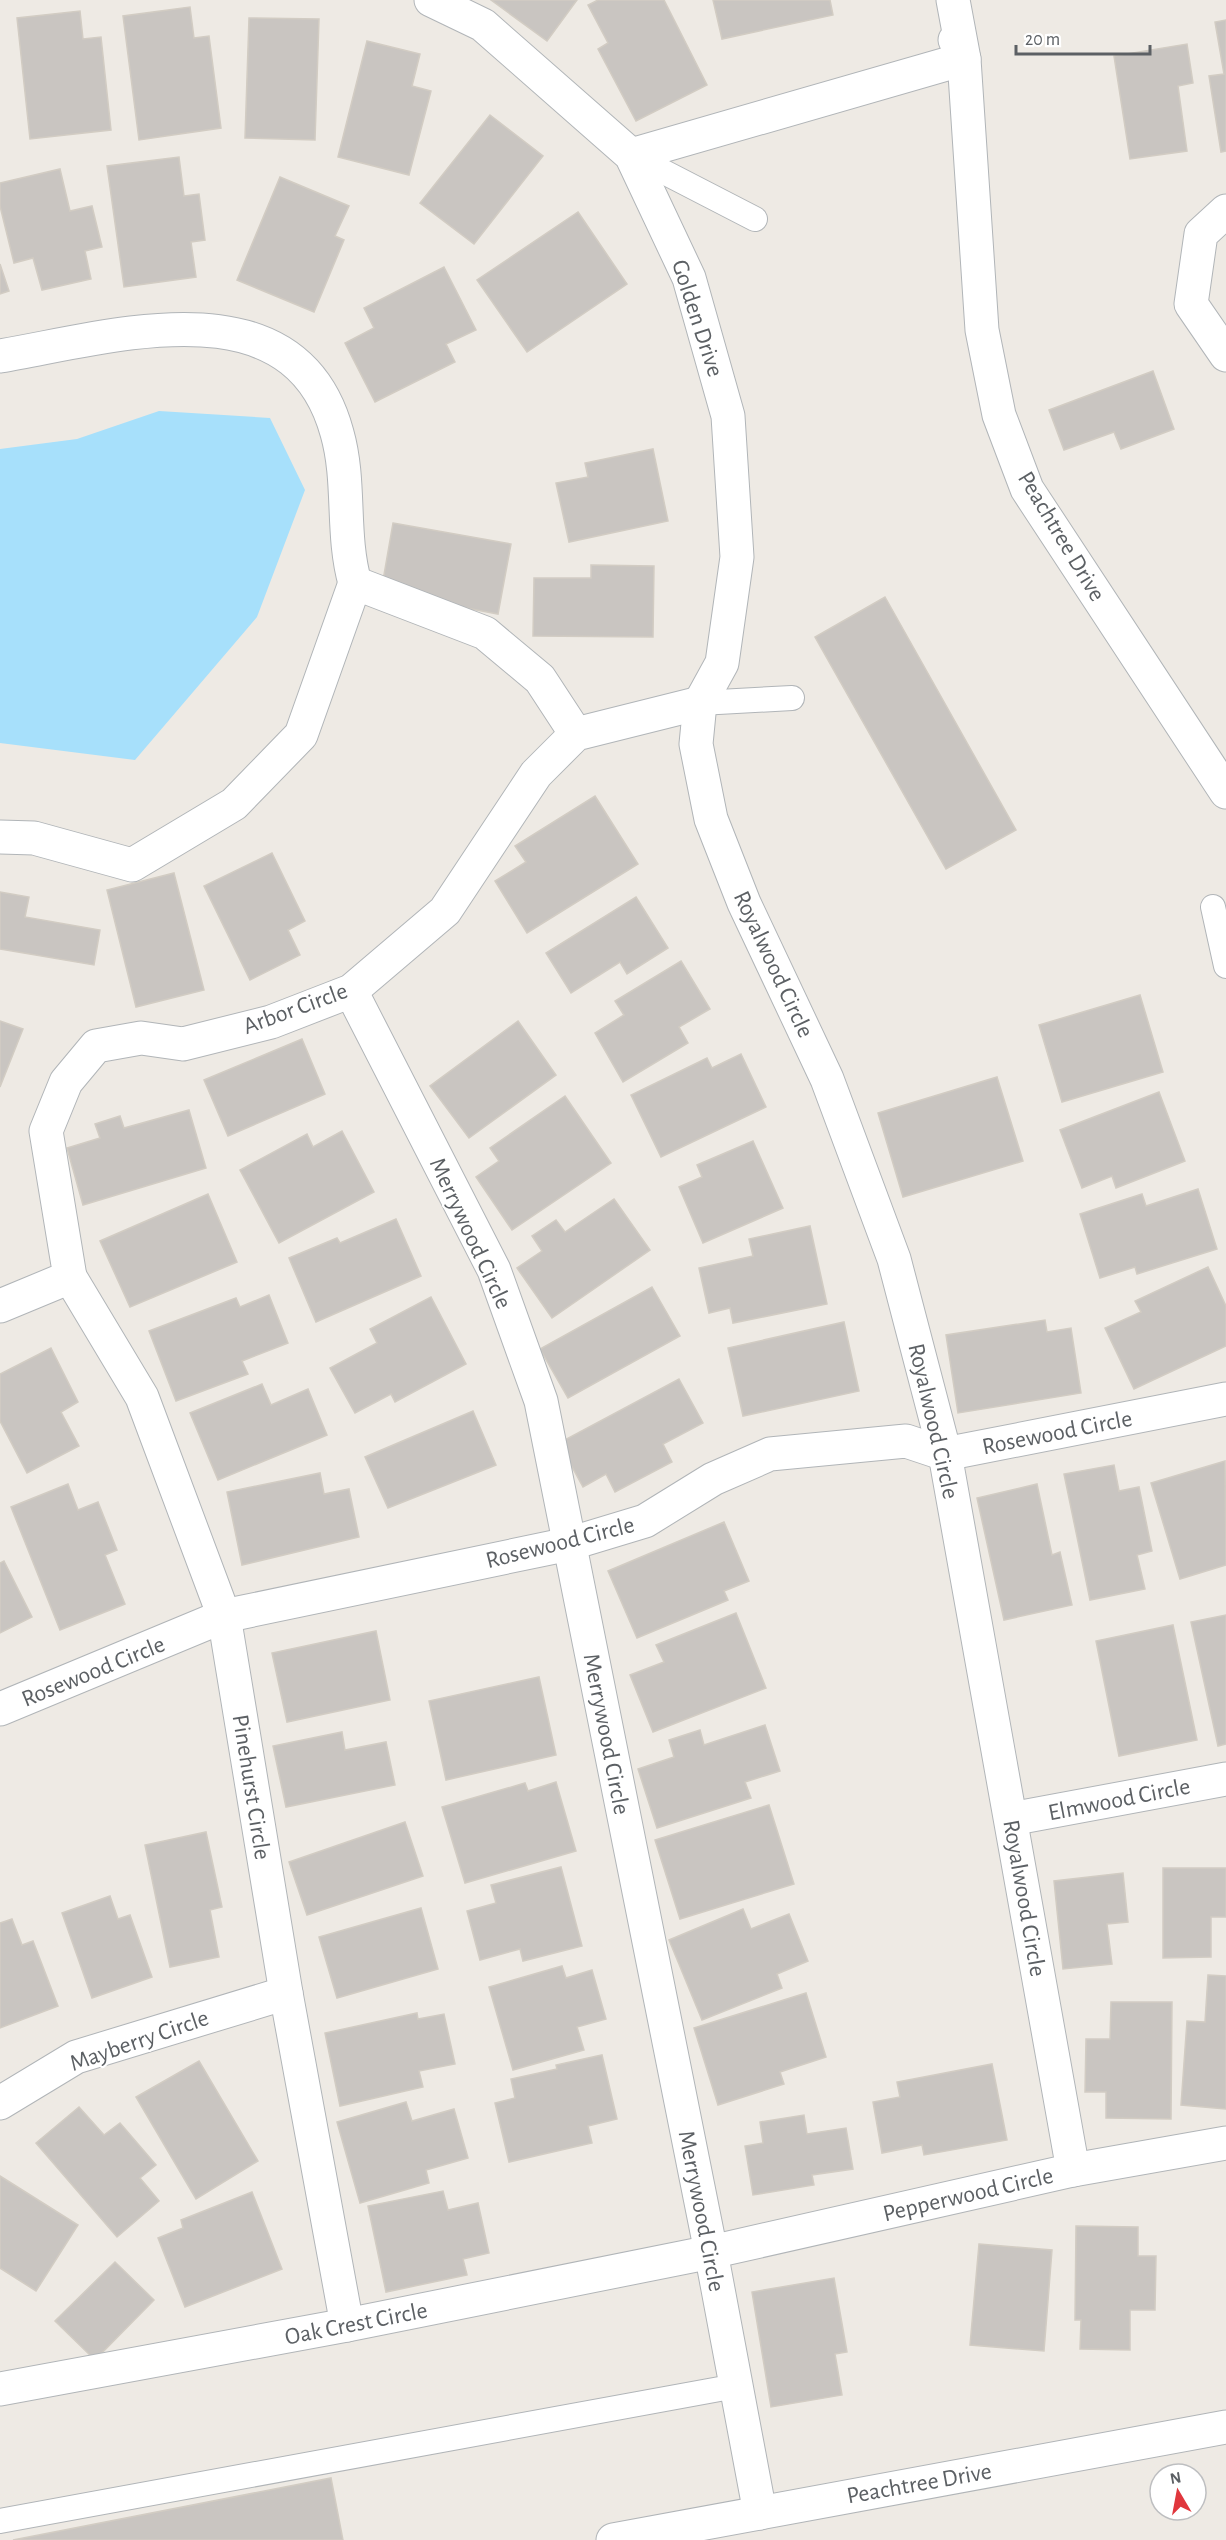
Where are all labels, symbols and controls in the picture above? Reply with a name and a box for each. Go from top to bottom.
scale bar [1016,18,1150,56]
text: 20 m [1025,31,1060,49]
street label: Golden Drive [667,257,727,380]
street label: Peachtree Drive [1013,467,1109,606]
street label: Royalwood Circle [729,887,818,1041]
street label: Arbor Circle [240,979,351,1039]
street label: Merrywood Circle [425,1154,516,1313]
street label: Royalwood Circle [903,1341,963,1501]
street label: Rosewood Circle [980,1407,1134,1459]
street label: Rosewood Circle [483,1513,637,1573]
street label: Rosewood Circle [18,1632,168,1712]
street label: Merrywood Circle [579,1652,633,1817]
street label: Pinehurst Circle [228,1713,274,1861]
street label: Elmwood Circle [1046,1774,1192,1826]
street label: Royalwood Circle [998,1818,1050,1978]
street label: Mayberry Circle [67,2006,212,2076]
street label: Merrywood Circle [674,2129,728,2294]
street label: Pepperwood Circle [881,2164,1056,2226]
street label: Oak Crest Circle [283,2298,430,2350]
street label: Peachtree Drive [845,2459,994,2509]
north arrow [1148,2462,1208,2522]
text: N [1169,2469,1182,2487]

